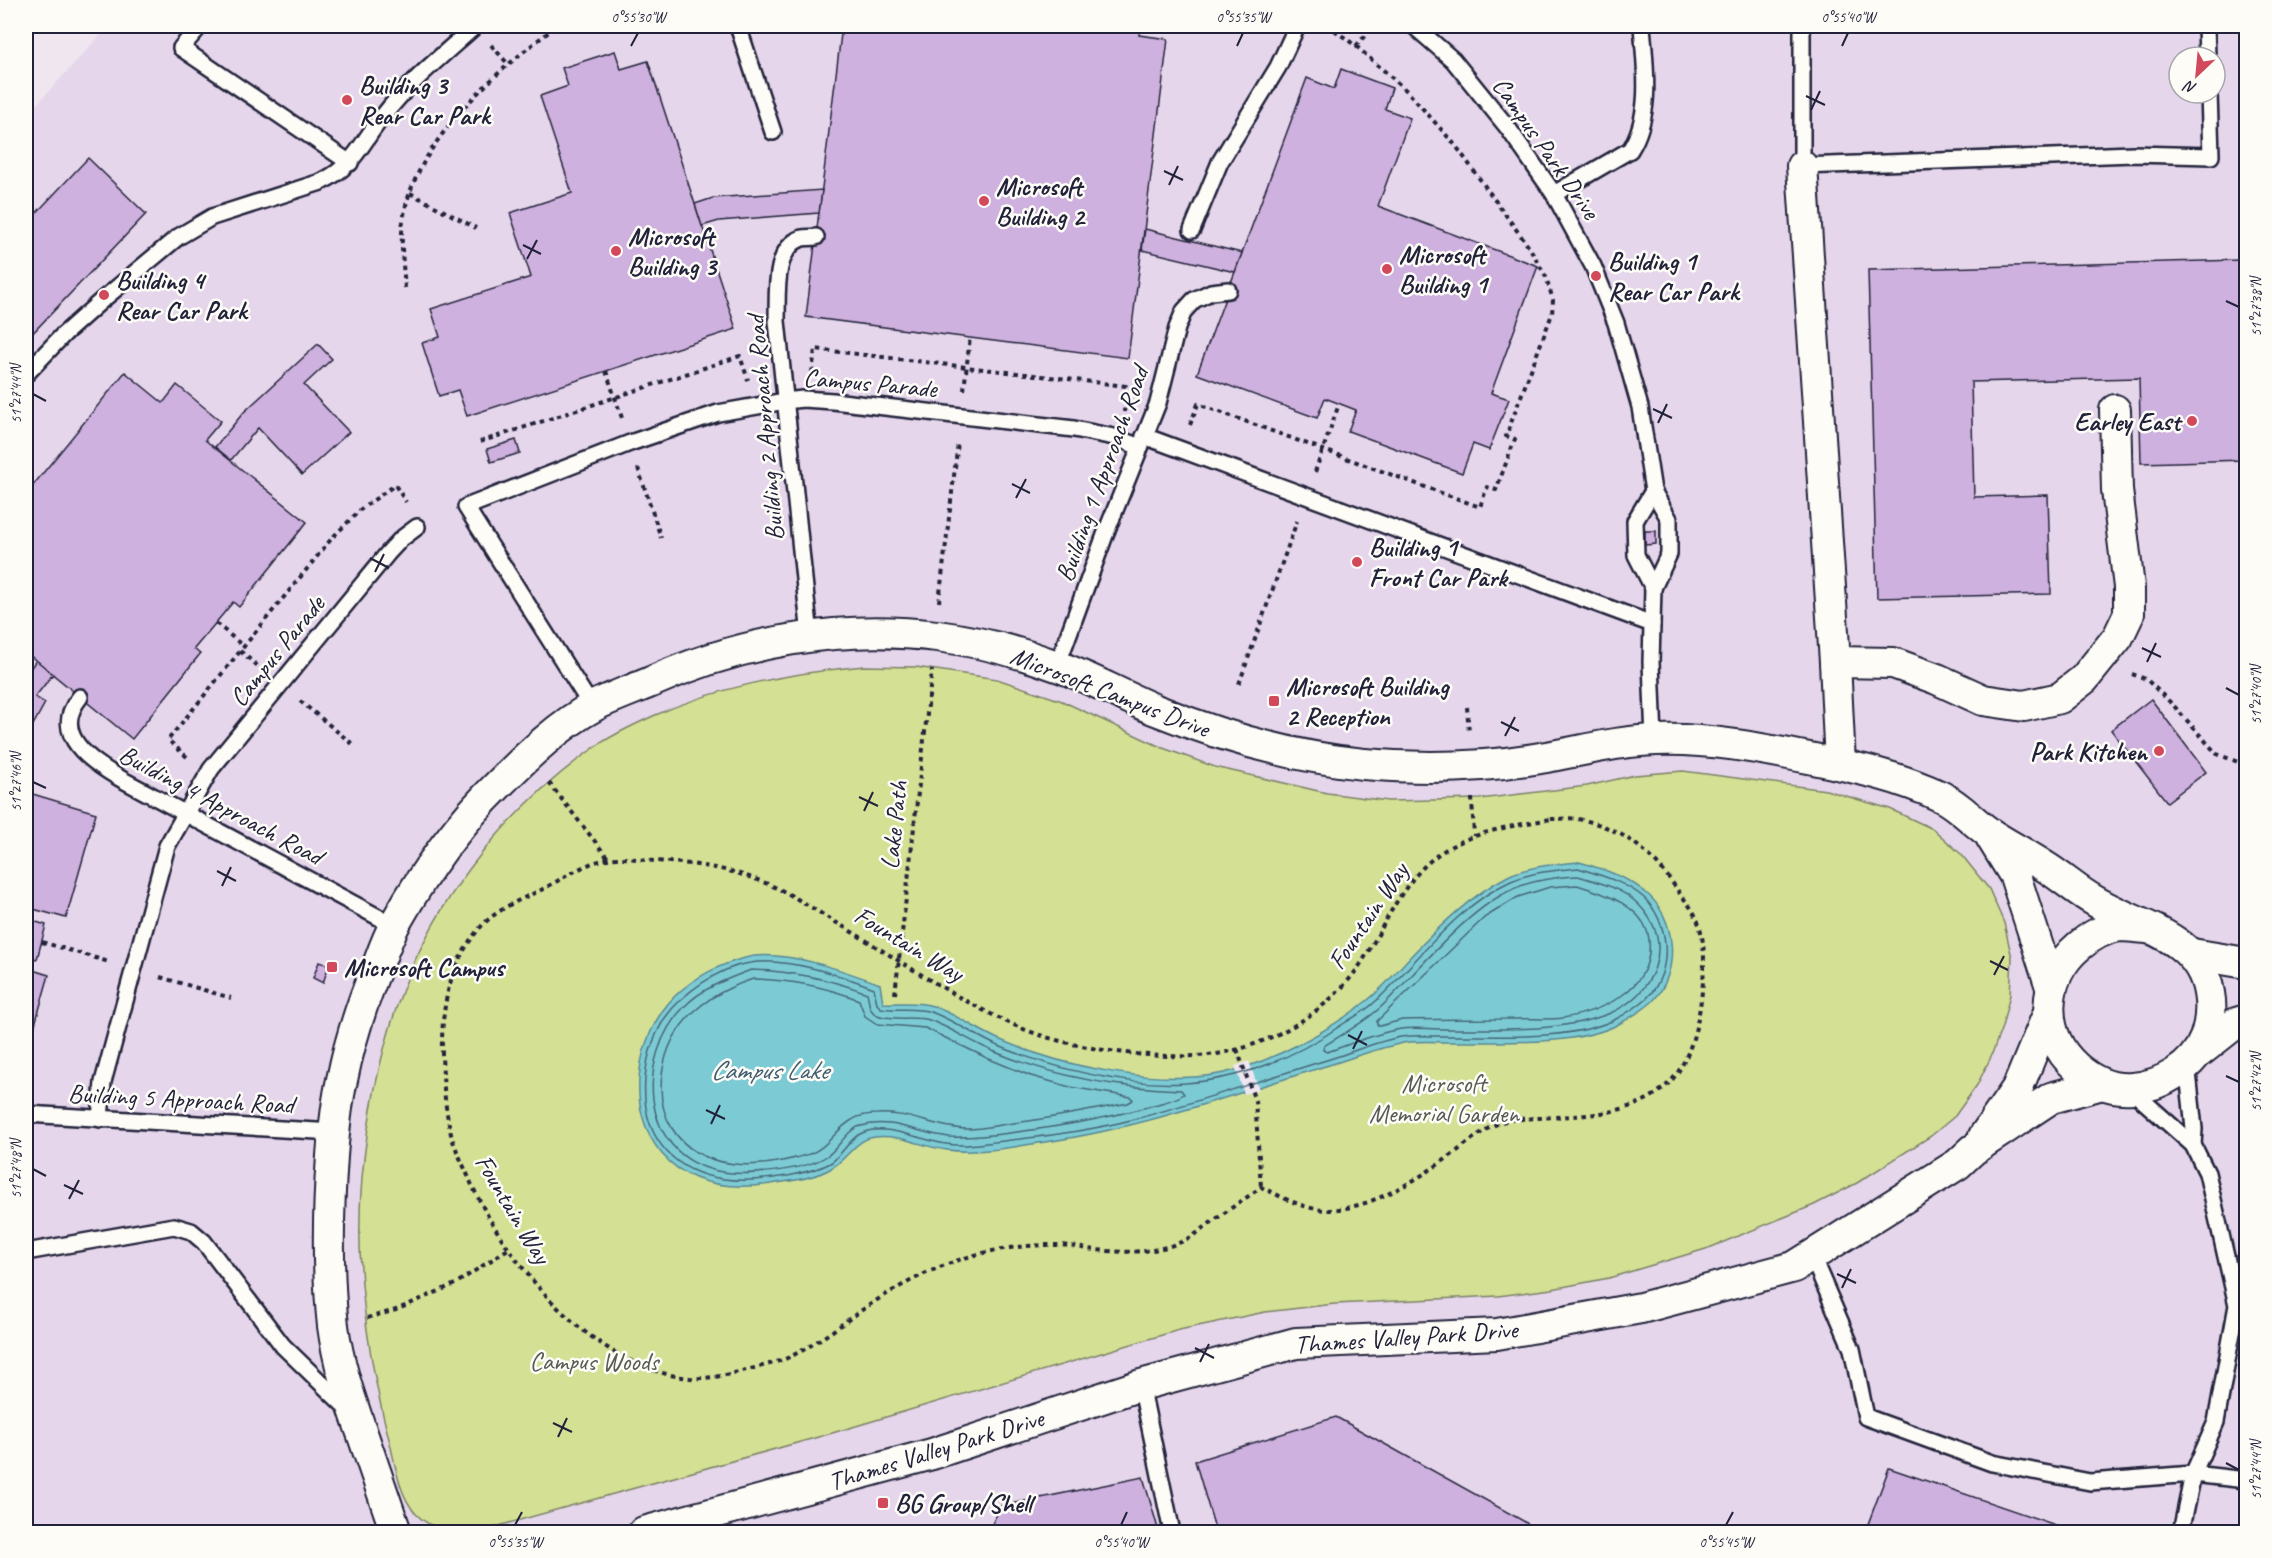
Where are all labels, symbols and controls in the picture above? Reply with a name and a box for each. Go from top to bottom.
text: 0°55'30"W [611,8,668,27]
text: 0°55'35"W [1216,8,1273,27]
text: 0°55'40"W [1821,8,1878,27]
north arrow [2167,45,2227,105]
place label: Building 3 Rear Car Park [359,69,492,132]
street label: Campus Park Drive [1485,70,1608,227]
text: N [2179,75,2200,99]
marker: Building 3 Rear Car Park [340,93,354,107]
place label: Microsoft Building 2 [996,170,1086,233]
marker: Microsoft Building 2 [977,194,991,208]
place label: Microsoft Building 3 [628,220,718,283]
place label: Microsoft Building 1 [1399,238,1490,301]
marker: Microsoft Building 3 [609,244,623,258]
place label: Building 1 Rear Car Park [1608,245,1741,308]
marker: Microsoft Building 1 [1380,262,1394,276]
place label: Building 4 Rear Car Park [116,264,249,327]
marker: Building 1 Rear Car Park [1589,269,1603,283]
text: 51°27'38"N [2247,274,2266,337]
marker: Building 4 Rear Car Park [97,288,111,302]
street label: Building 2 Approach Road [738,310,791,542]
street label: Building 1 Approach Road [1048,359,1157,586]
text: 51°27'44"N [7,361,26,424]
street label: Campus Parade [802,361,940,405]
place label: Earley East [2074,405,2183,438]
marker: Earley East [2185,414,2199,428]
place label: Building 1 Front Car Park [1369,531,1509,594]
marker: Building 1 Front Car Park [1350,555,1364,569]
street label: Campus Parade [222,587,333,713]
street label: Microsoft Campus Drive [1006,639,1217,746]
text: 51°27'40"N [2247,662,2266,725]
place label: Microsoft Building 2 Reception [1286,670,1451,733]
marker: Microsoft Building 2 Reception [1267,694,1281,708]
place label: Park Kitchen [2030,735,2149,768]
street label: Building 4 Approach Road [113,737,332,874]
marker: Park Kitchen [2152,744,2166,758]
text: 51°27'46"N [7,749,26,812]
street label: Lake Path [873,778,915,871]
street label: Fountain Way [1320,854,1417,976]
street label: Fountain Way [848,898,972,991]
place label: Microsoft Campus [344,951,507,984]
marker: Microsoft Campus [325,960,339,974]
text: 51°27'42"N [2247,1049,2266,1112]
water label: Campus Lake [710,1053,832,1087]
park label: Microsoft Memorial Garden [1369,1067,1520,1130]
street label: Building 5 Approach Road [67,1077,299,1122]
text: 51°27'48"N [7,1136,26,1199]
street label: Fountain Way [467,1148,560,1272]
street label: Thames Valley Park Drive [1294,1313,1521,1361]
park label: Campus Woods [530,1345,661,1378]
street label: Thames Valley Park Drive [825,1401,1050,1498]
text: 51°27'44"N [2247,1437,2266,1500]
place label: BG Group/Shell [895,1487,1037,1520]
marker: BG Group/Shell [876,1496,890,1510]
text: 0°55'35"W [488,1533,545,1552]
text: 0°55'40"W [1094,1533,1151,1552]
text: 0°55'45"W [1699,1533,1756,1552]

